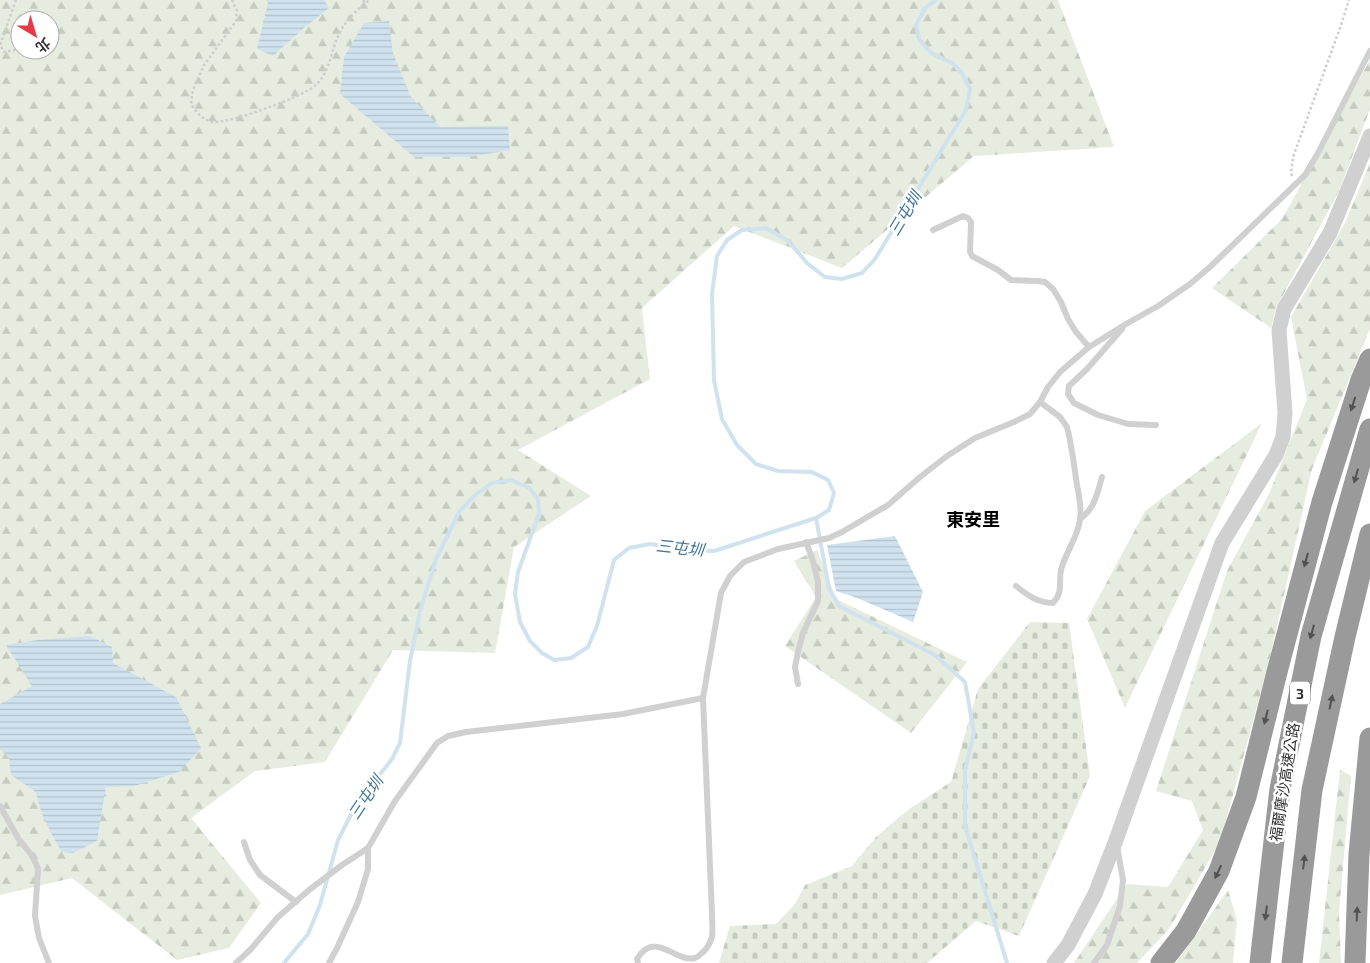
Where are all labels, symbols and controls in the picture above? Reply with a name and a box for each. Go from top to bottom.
north arrow [10,10,60,60]
text: 北 [33,35,54,57]
water label: 三屯圳 [883,186,926,238]
one-way arrow [1349,397,1357,412]
one-way arrow [1352,469,1360,484]
district label: 東安里 [946,508,1000,530]
water label: 三屯圳 [655,535,707,559]
one-way arrow [1302,552,1310,567]
one-way arrow [1308,625,1316,640]
road number: 3 [1290,681,1310,704]
one-way arrow [1328,694,1336,710]
one-way arrow [1262,710,1270,725]
street label: 福爾摩沙高速公路 [1266,721,1302,843]
water label: 三屯圳 [344,770,387,822]
one-way arrow [1300,854,1308,870]
one-way arrow [1213,865,1221,879]
one-way arrow [1262,906,1270,922]
one-way arrow [1353,906,1361,922]

